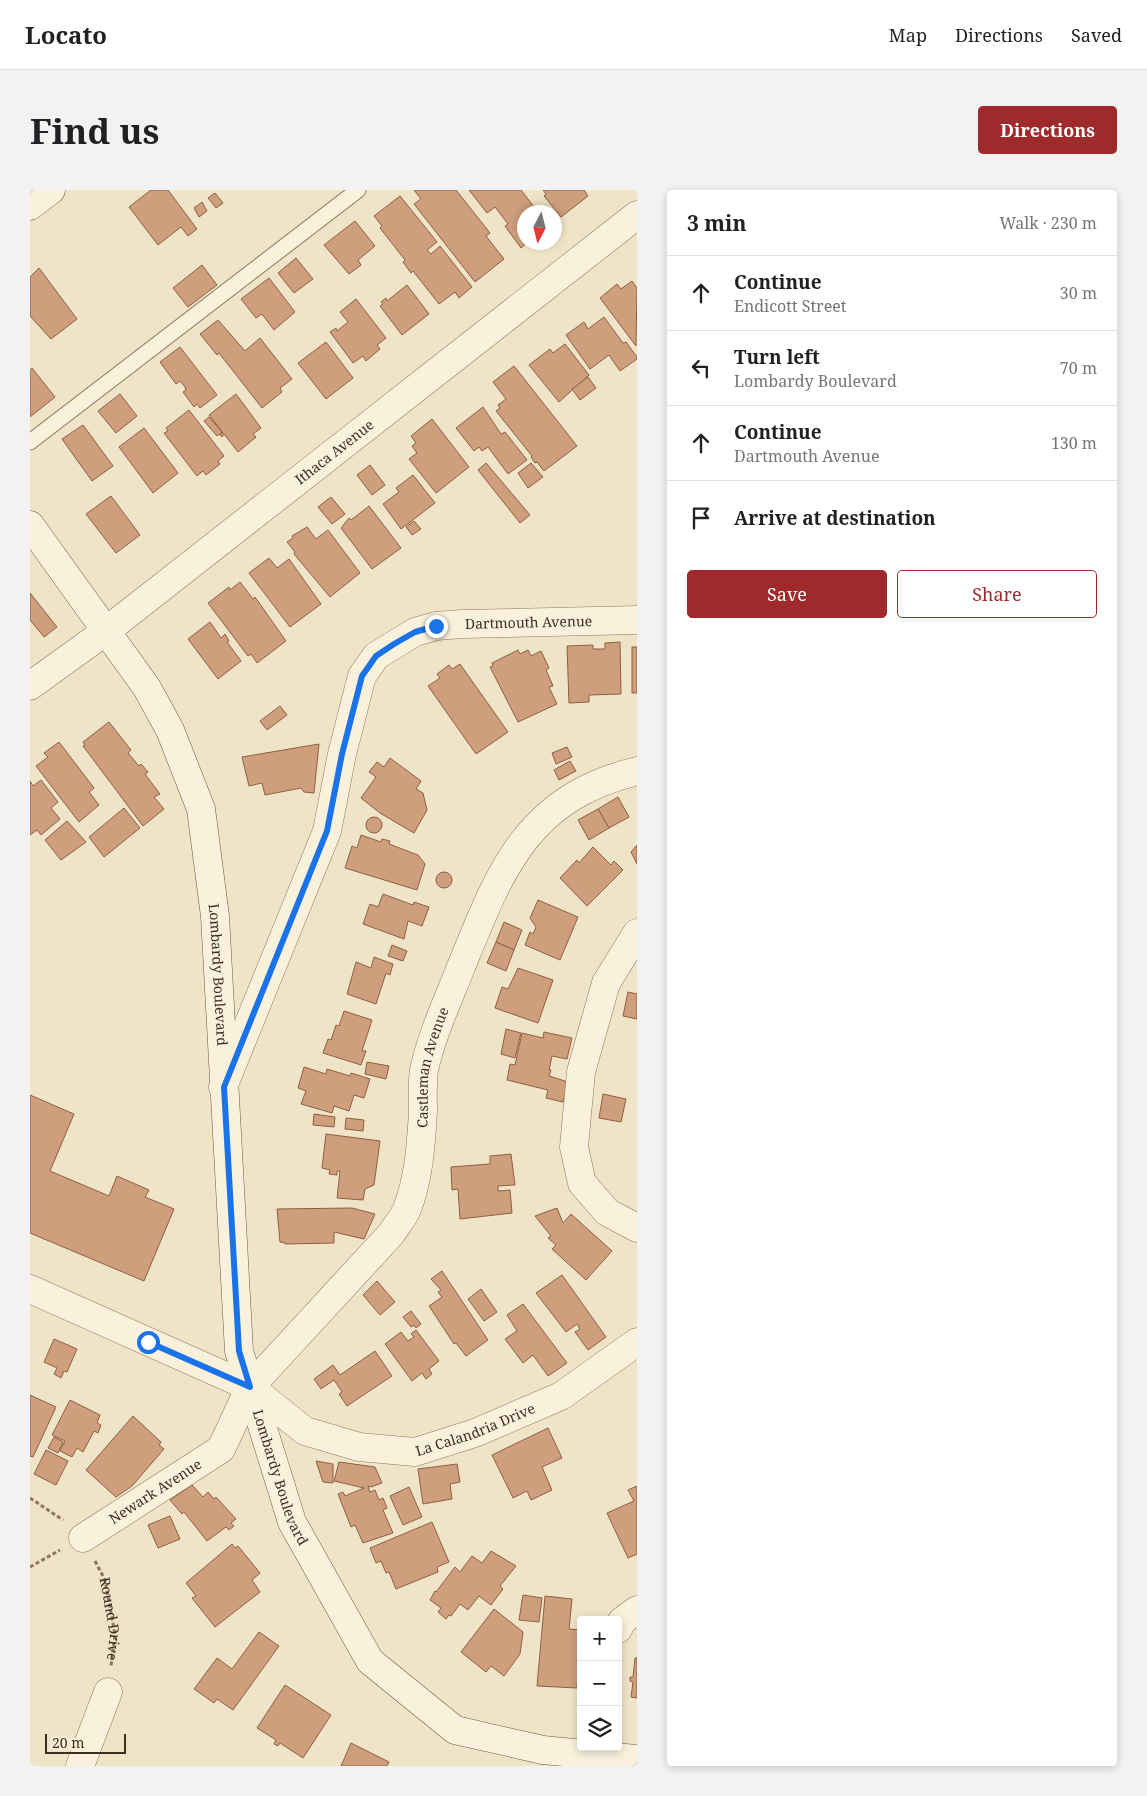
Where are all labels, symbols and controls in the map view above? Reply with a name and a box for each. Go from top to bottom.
text: Locato [25,18,107,51]
text: Map [889,23,927,47]
text: Directions [955,23,1043,47]
text: Saved [1071,23,1122,47]
button: Directions [978,106,1117,154]
text: Find us [30,107,159,154]
north arrow [517,205,562,250]
text: 3 min [687,209,746,237]
text: Walk · 230 m [1000,212,1097,234]
text: Continue [734,269,822,295]
icon: ahead [687,279,715,307]
text: 30 m [1060,282,1097,304]
text: Endicott Street [734,295,846,317]
text: Turn left [734,344,820,370]
icon: left [687,354,715,382]
text: 70 m [1060,357,1097,379]
text: Lombardy Boulevard [734,370,897,392]
street label: Ithaca Avenue [291,415,378,489]
text: Continue [734,419,822,445]
icon: ahead [687,429,715,457]
text: 130 m [1051,432,1097,454]
text: Dartmouth Avenue [734,445,879,467]
icon: arrive [687,504,715,532]
text: Arrive at destination [734,505,936,531]
button: Save [687,570,887,618]
button: Share [897,570,1097,618]
street label: Dartmouth Avenue [465,611,592,633]
route end [425,615,448,638]
street label: Lombardy Boulevard [204,902,232,1047]
street label: Castleman Avenue [412,1004,453,1128]
route start [137,1331,160,1354]
street label: La Calandria Drive [413,1398,538,1460]
street label: Lombardy Boulevard [249,1407,313,1549]
street label: Newark Avenue [105,1454,205,1528]
street label: Round Drive [96,1576,125,1662]
map controls [577,1616,622,1751]
button: + [577,1616,622,1661]
button: − [577,1661,622,1706]
button: layers [577,1706,622,1751]
scale bar [45,1731,126,1754]
text: 20 m [52,1733,85,1752]

